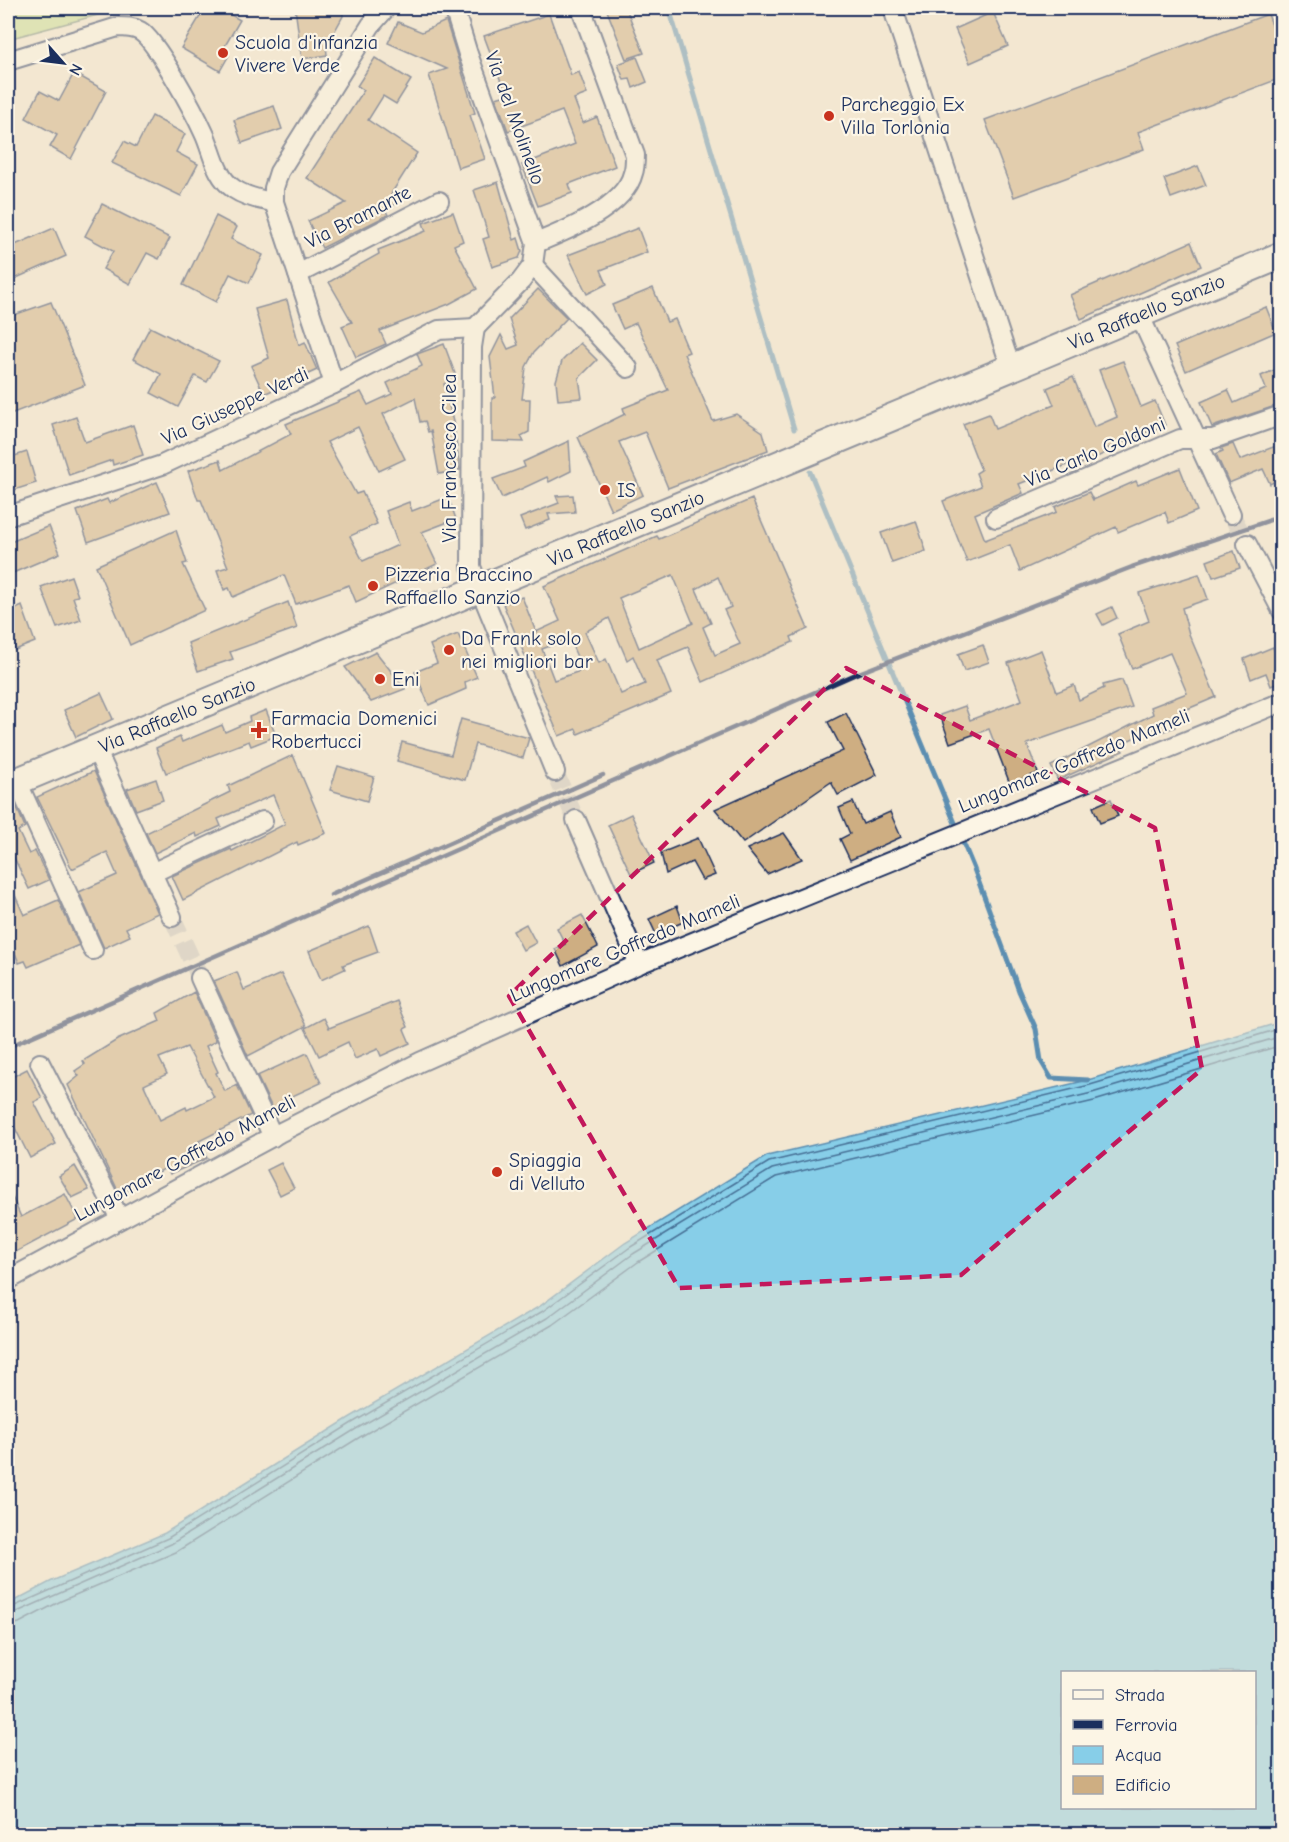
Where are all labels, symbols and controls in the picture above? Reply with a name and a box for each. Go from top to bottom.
place label: Scuola d'infanzia Vivere Verde [235,31,378,77]
north arrow [33,33,93,93]
marker: Scuola d'infanzia Vivere Verde [216,46,230,60]
street label: Via del Molinello [480,48,550,188]
text: N [65,61,86,78]
place label: Parcheggio Ex Villa Torlonia [841,93,964,139]
marker: Parcheggio Ex Villa Torlonia [822,109,836,123]
street label: Via Bramante [301,181,415,253]
street label: Via Raffaello Sanzio [1065,269,1228,354]
street label: Via Giuseppe Verdi [158,362,312,450]
street label: Via Francesco Cilea [438,373,461,543]
street label: Via Carlo Goldoni [1021,412,1169,492]
place label: IS [617,479,636,502]
marker: IS [598,483,612,497]
street label: Via Raffaello Sanzio [544,485,708,571]
place label: Pizzeria Braccino Raffaello Sanzio [385,563,533,609]
marker: Pizzeria Braccino Raffaello Sanzio [366,579,380,593]
place label: Da Frank solo nei migliori bar [461,627,593,673]
marker: Da Frank solo nei migliori bar [442,643,456,657]
place label: Eni [392,668,420,691]
street label: Via Raffaello Sanzio [95,672,259,758]
marker: Eni [373,672,387,686]
street label: Lungomare Goffredo Mameli [955,704,1193,818]
place label: Farmacia Domenici Robertucci [271,707,437,753]
marker: Farmacia Domenici Robertucci [252,723,266,737]
street label: Lungomare Goffredo Mameli [507,889,743,1007]
street label: Lungomare Goffredo Mameli [70,1090,300,1226]
place label: Spiaggia di Velluto [509,1149,585,1195]
marker: Spiaggia di Velluto [490,1165,504,1179]
legend [1061,1671,1256,1809]
text: Strada [1115,1685,1165,1706]
text: Ferrovia [1115,1715,1178,1736]
text: Acqua [1115,1745,1162,1766]
text: Edificio [1115,1775,1171,1796]

